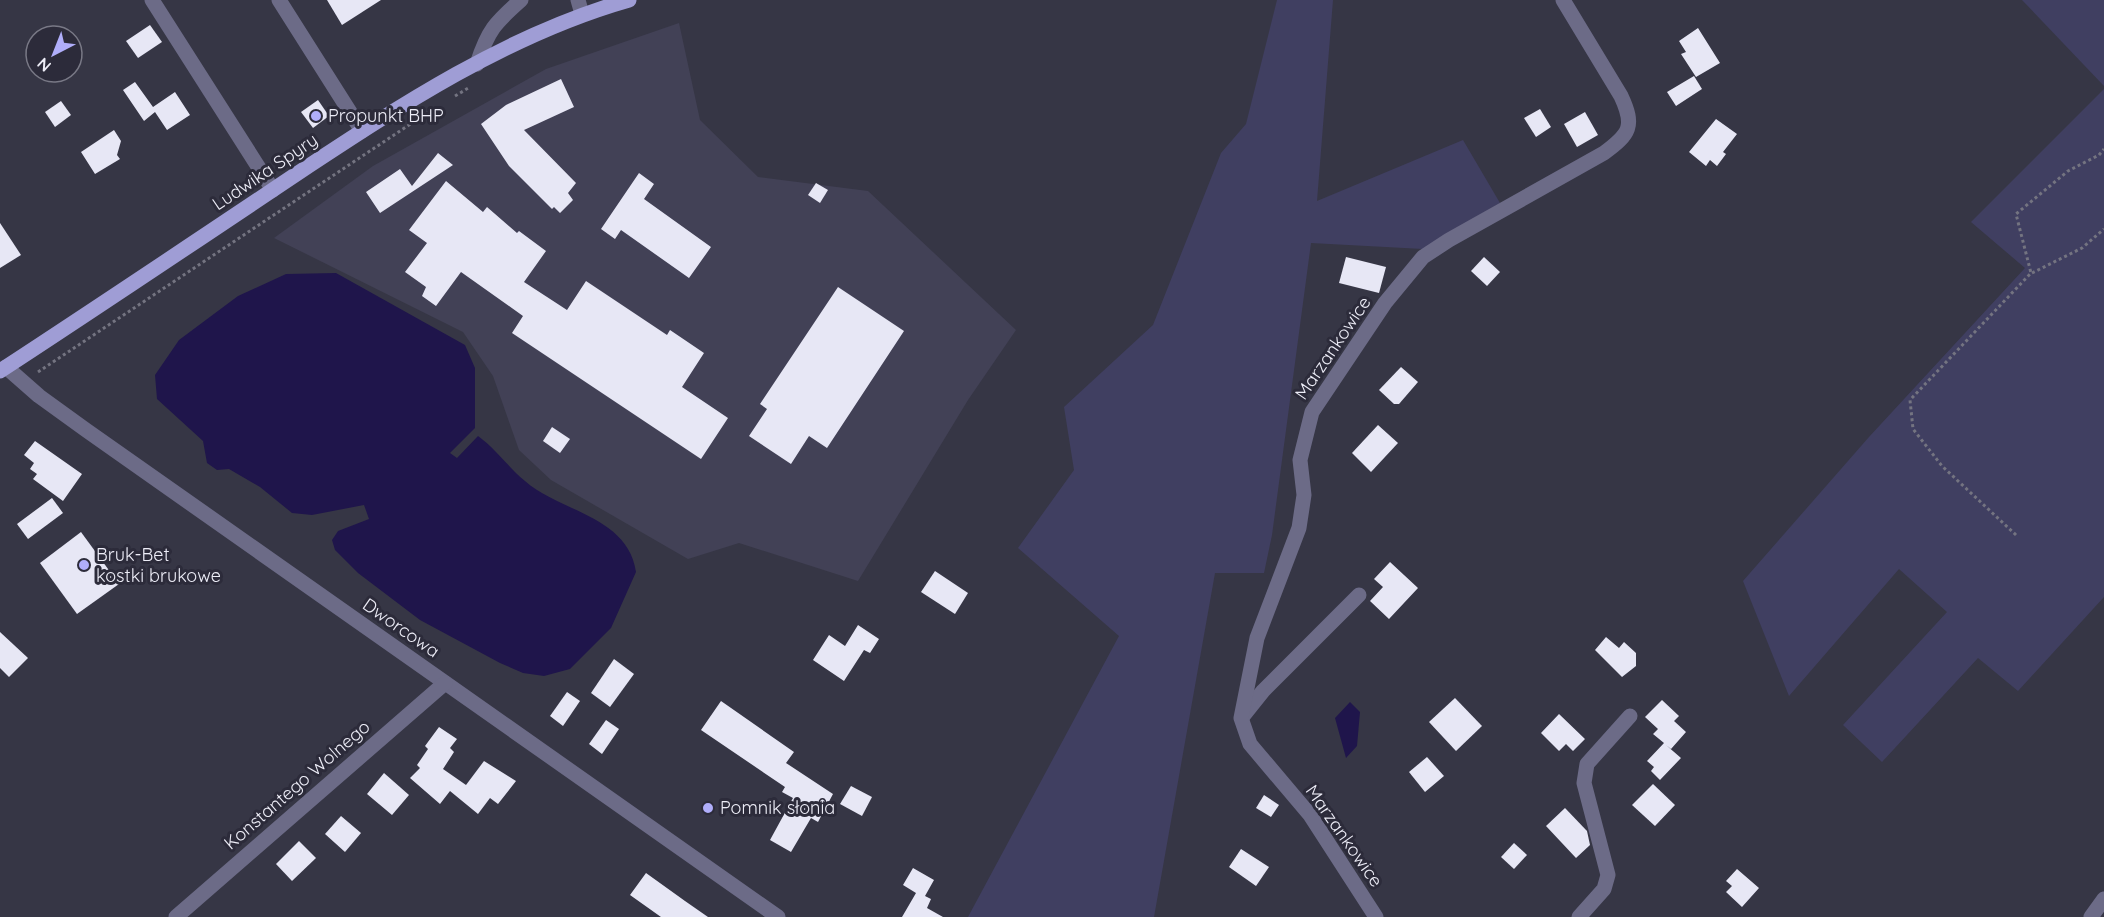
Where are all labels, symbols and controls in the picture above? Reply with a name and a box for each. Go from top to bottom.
north arrow [24,24,84,84]
text: N [33,54,55,77]
place label: Propunkt BHP [328,104,444,127]
marker: Propunkt BHP [309,109,323,123]
street label: Ludwika Spyry [208,128,322,215]
street label: Marzankowice [1290,292,1376,404]
place label: Bruk-Bet kostki brukowe [96,543,221,587]
marker: Bruk-Bet kostki brukowe [77,558,91,572]
street label: Dworcowa [358,593,444,662]
street label: Konstantego Wolnego [219,715,374,854]
street label: Marzankowice [1301,780,1388,891]
place label: Pomnik słonia [720,796,835,819]
marker: Pomnik słonia [701,801,715,815]

